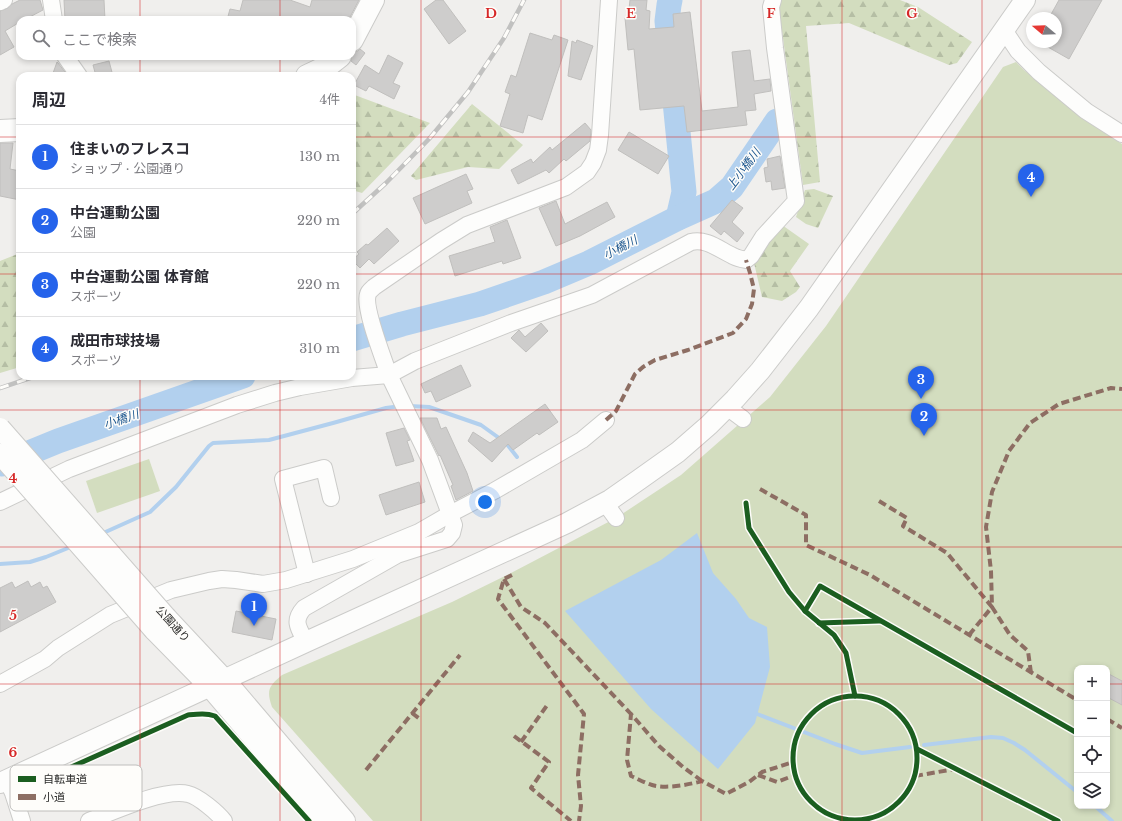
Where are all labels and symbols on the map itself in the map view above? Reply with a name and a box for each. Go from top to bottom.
text: D [485,5,497,22]
text: E [626,5,636,22]
text: F [767,5,776,22]
text: G [906,5,918,22]
north arrow [1026,12,1062,48]
water label: 上小橋川 [723,144,765,193]
pin: 4 [1018,164,1044,197]
water label: 小橋川 [601,231,641,262]
pin: 3 [908,366,934,399]
pin: 2 [911,403,937,436]
water label: 小橋川 [102,405,142,432]
text: 4 [9,470,18,487]
your location [475,492,495,512]
pin: 1 [241,593,267,626]
street label: 公園通り [153,603,193,645]
text: 5 [9,607,17,624]
text: 6 [9,744,18,761]
legend [10,765,142,811]
text: 自転車道 [43,772,87,786]
text: 小道 [43,790,65,804]

